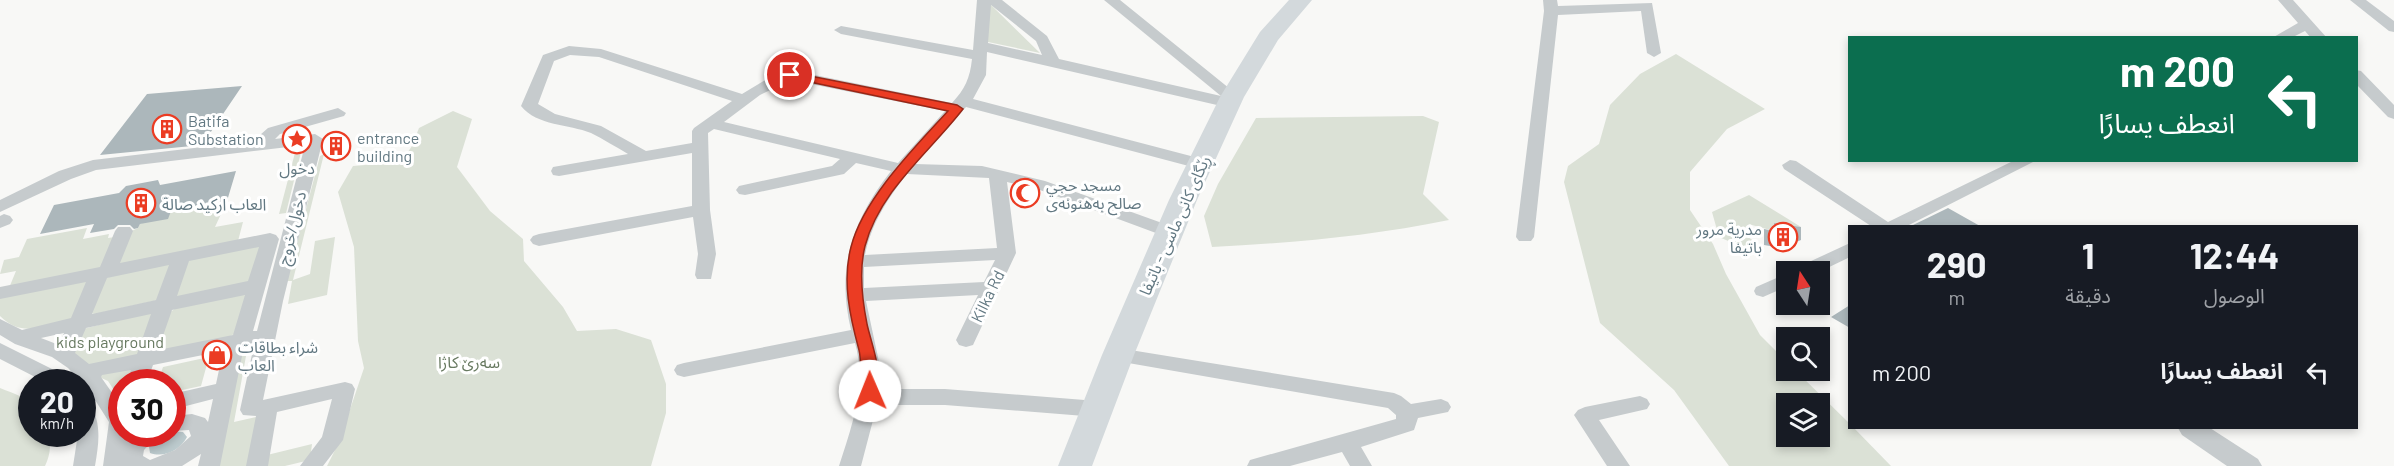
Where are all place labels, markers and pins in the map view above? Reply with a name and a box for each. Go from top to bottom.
pin [764,49,815,100]
place label: Batifa Substation [188,111,264,148]
building icon: Batifa Substation [151,113,183,145]
place icon: دخول [281,123,313,155]
place label: entrance building [357,128,419,165]
building icon: entrance building [320,130,352,162]
place label: دخول [279,158,315,179]
place label: مسجد حجي صالح بەھنونەی [1046,175,1141,216]
mosque icon: مسجد حجي صالح بەھنونەی [1009,177,1041,209]
building icon: العاب اركيد صالة [125,187,157,219]
place label: العاب اركيد صالة [162,194,266,214]
place label: مدرية مرور باتيفا [1695,219,1762,256]
building icon: مدرية مرور باتيفا [1767,221,1799,253]
place label: شراء بطاقات العاب [238,337,318,374]
shop icon: شراء بطاقات العاب [201,339,233,371]

